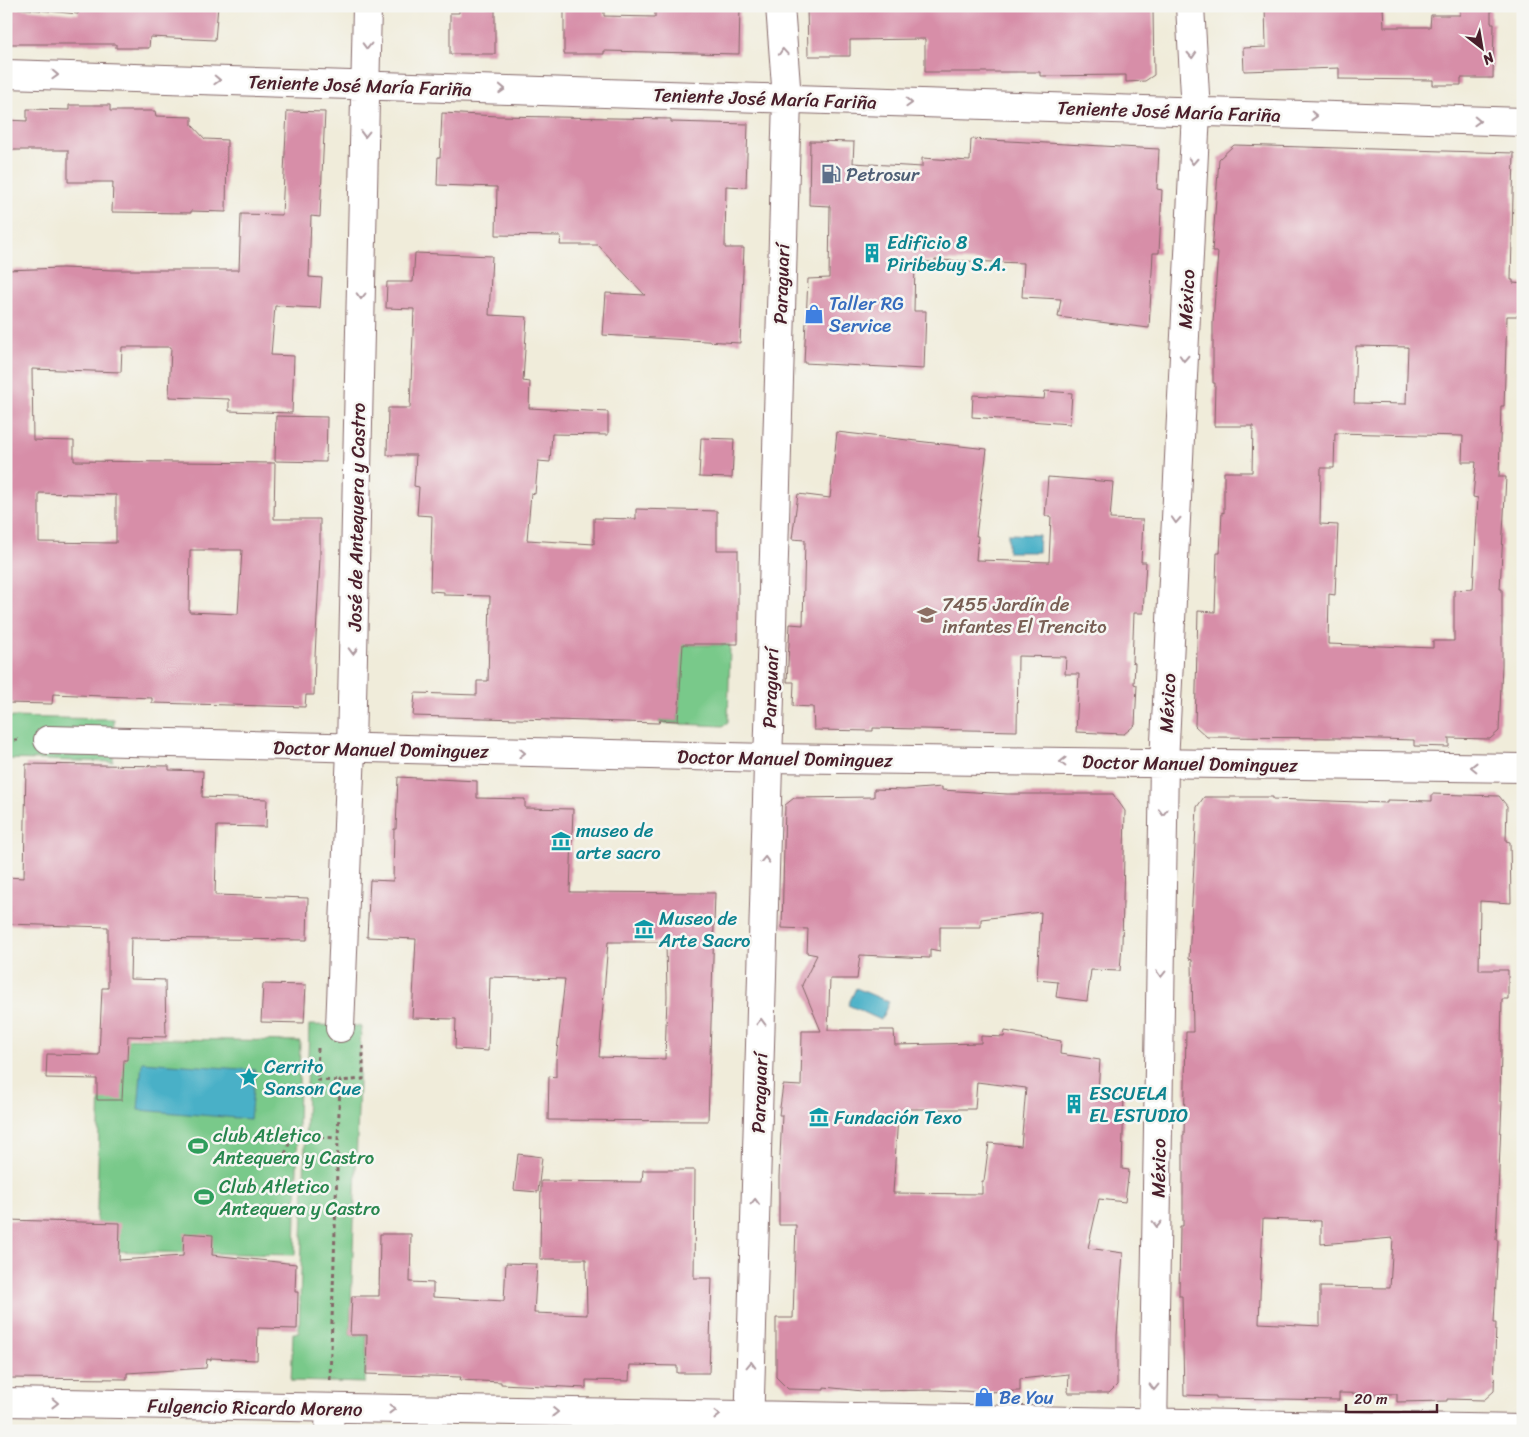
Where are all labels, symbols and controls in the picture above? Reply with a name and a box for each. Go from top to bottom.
north arrow [1456,22,1506,72]
one-way arrow [361,42,372,50]
text: N [1478,45,1500,72]
one-way arrow [778,48,789,56]
one-way arrow [1187,51,1198,59]
street label: Teniente José María Fariña [248,65,473,106]
one-way arrow [51,70,59,81]
one-way arrow [214,75,222,86]
street label: Teniente José María Fariña [653,78,878,119]
one-way arrow [498,84,506,95]
street label: Teniente José María Fariña [1057,91,1282,132]
one-way arrow [906,97,914,108]
one-way arrow [1310,110,1318,121]
one-way arrow [1473,116,1481,126]
one-way arrow [360,130,370,138]
one-way arrow [1188,157,1199,165]
place label: Petrosur [846,158,920,191]
fuel station icon: Petrosur [820,163,842,185]
place label: Edificio 8 Piribebuy S.A. [887,226,1007,281]
street label: Paraguarí [764,240,799,325]
building icon: Edificio 8 Piribebuy S.A. [861,242,883,264]
street label: México [1168,268,1205,330]
place label: Taller RG Service [829,287,904,342]
one-way arrow [356,293,366,301]
shop icon: Taller RG Service [803,303,825,325]
one-way arrow [1178,354,1189,362]
street label: José de Antequera y Castro [338,402,375,633]
one-way arrow [1170,516,1181,524]
place label: 7455 Jardín de infantes El Trencito [942,588,1107,643]
school or university icon: 7455 Jardín de infantes El Trencito [916,604,938,626]
street label: Paraguarí [753,644,788,729]
one-way arrow [348,648,358,655]
street label: México [1149,672,1186,734]
street label: Doctor Manuel Dominguez [273,731,490,768]
street label: Doctor Manuel Dominguez [677,740,894,777]
street label: Doctor Manuel Dominguez [1082,745,1299,782]
one-way arrow [518,748,526,758]
one-way arrow [1058,757,1066,767]
one-way arrow [1470,762,1478,772]
one-way arrow [1158,808,1168,816]
place label: museo de arte sacro [576,814,661,869]
museum icon: museo de arte sacro [550,830,572,852]
one-way arrow [760,855,770,863]
place label: Museo de Arte Sacro [658,902,750,957]
museum icon: Museo de Arte Sacro [633,918,655,940]
one-way arrow [1155,971,1166,979]
one-way arrow [755,1018,766,1026]
street label: Paraguarí [742,1049,777,1134]
place label: Cerrito Sanson Cue [264,1050,361,1105]
place icon: Cerrito Sanson Cue [238,1066,260,1088]
place label: ESCUELA EL ESTUDIO [1089,1077,1188,1132]
building icon: ESCUELA EL ESTUDIO [1063,1093,1085,1115]
place label: Fundación Texo [834,1101,962,1134]
museum icon: Fundación Texo [808,1106,830,1128]
place label: club Atletico Antequera y Castro [212,1119,374,1174]
sports icon: club Atletico Antequera y Castro [187,1135,209,1157]
street label: México [1141,1138,1176,1198]
place label: Club Atletico Antequera y Castro [218,1170,380,1225]
sports icon: Club Atletico Antequera y Castro [193,1186,215,1208]
one-way arrow [750,1198,761,1206]
one-way arrow [1152,1221,1162,1229]
one-way arrow [746,1360,756,1368]
place label: Be You [999,1381,1054,1414]
scale bar [1346,1382,1438,1414]
one-way arrow [1149,1384,1159,1391]
shop icon: Be You [973,1386,995,1408]
text: 20 m [1354,1386,1388,1412]
street label: Fulgencio Ricardo Moreno [147,1389,363,1426]
one-way arrow [52,1398,59,1408]
one-way arrow [389,1404,397,1414]
one-way arrow [552,1407,559,1417]
one-way arrow [714,1410,722,1420]

